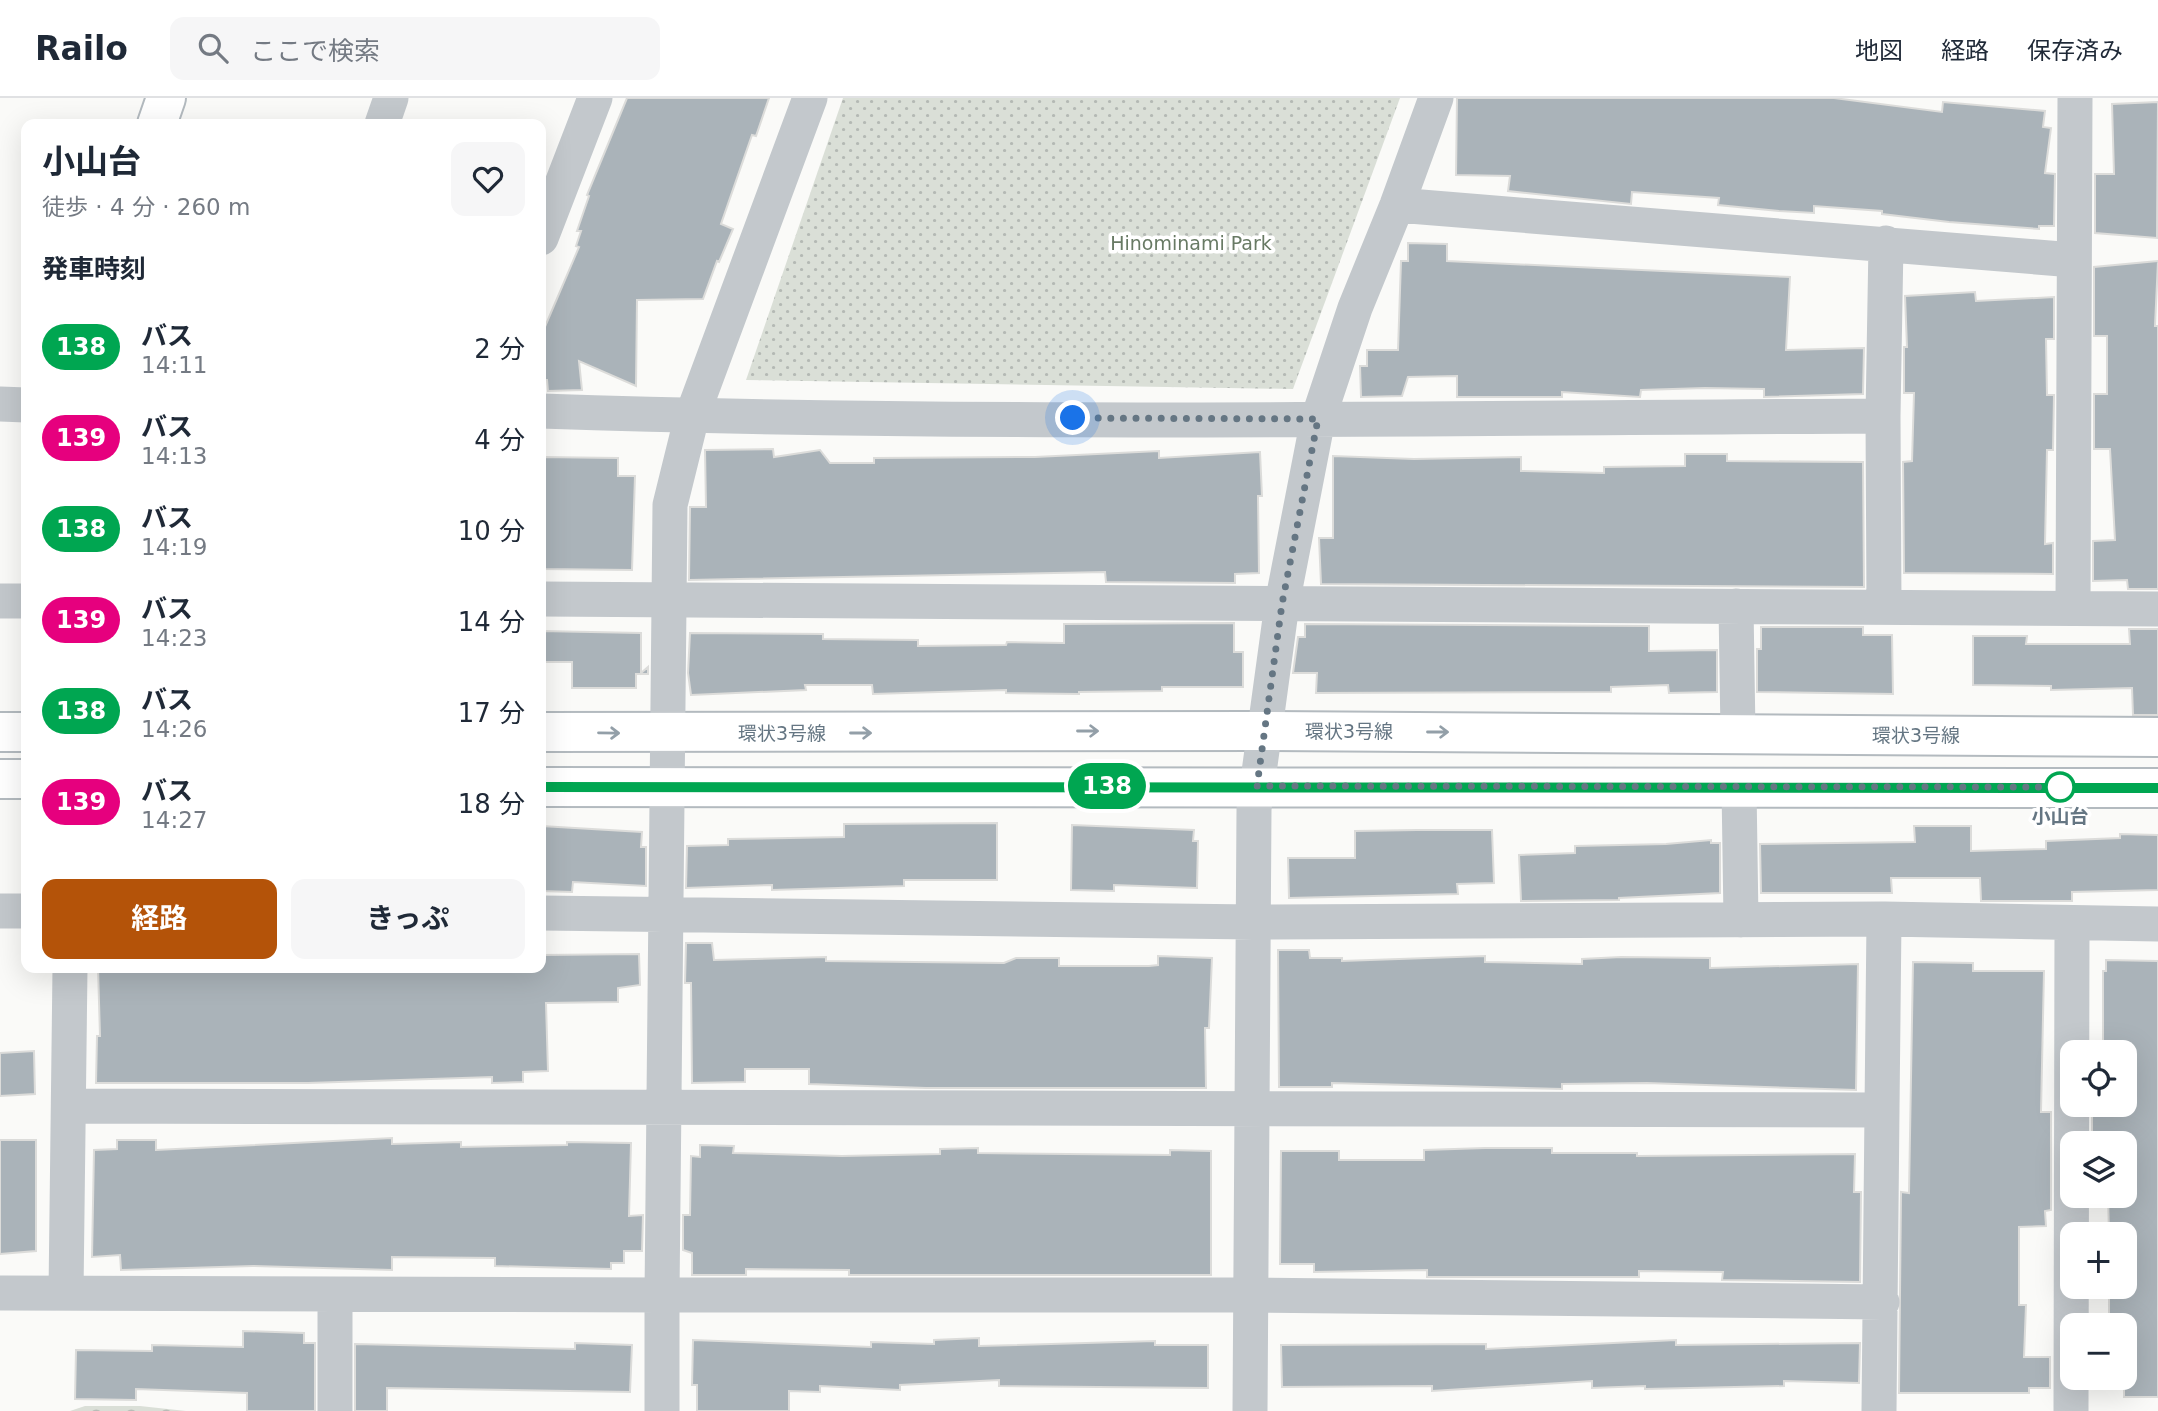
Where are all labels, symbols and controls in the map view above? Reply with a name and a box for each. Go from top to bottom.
search box [170,17,660,80]
text: Railo [35,29,128,68]
icon: search [194,29,232,67]
text: ここで検索 [250,36,380,66]
text: 地図 [1855,37,1903,65]
text: 経路 [1941,37,1989,65]
text: 保存済み [2027,37,2123,65]
text: 小山台 [42,142,141,181]
button: heart [451,142,525,216]
text: 徒歩 · 4 分 · 260 m [42,194,250,220]
park label: Hinominami Park [1110,232,1272,254]
text: 発車時刻 [42,254,146,284]
text: バス [141,321,193,351]
text: 138 [56,333,106,361]
text: 2 分 [474,334,525,364]
text: 14:11 [141,352,207,378]
your location [1055,400,1090,435]
text: バス [141,412,193,442]
text: 139 [56,424,106,452]
text: 4 分 [474,425,525,455]
text: 14:13 [141,443,207,469]
text: バス [141,503,193,533]
text: 138 [56,515,106,543]
text: 10 分 [458,516,525,546]
text: 14:19 [141,534,207,560]
text: バス [141,594,193,624]
text: 139 [56,606,106,634]
text: 14 分 [458,607,525,637]
text: 14:23 [141,625,207,651]
text: バス [141,685,193,715]
text: 138 [56,697,106,725]
text: 17 分 [458,698,525,728]
text: 14:26 [141,716,207,742]
street label: 環状3号線 [1305,720,1393,742]
street label: 環状3号線 [738,722,826,744]
street label: 環状3号線 [1872,724,1960,746]
one-way arrow [1077,725,1100,738]
one-way arrow [1427,725,1450,739]
one-way arrow [597,726,620,740]
one-way arrow [849,726,872,740]
line badge: 138 [1067,763,1147,809]
text: 138 [1082,772,1132,800]
marker: 小山台 [2045,772,2075,802]
text: バス [141,776,193,806]
text: 139 [56,788,106,816]
text: 18 分 [458,789,525,819]
place label: 小山台 [2031,805,2089,827]
text: 14:27 [141,807,207,833]
button: 経路 [42,879,277,959]
button: きっぷ [291,879,525,959]
map controls [2060,1040,2137,1390]
button: locate [2060,1040,2137,1117]
button: layers [2060,1131,2137,1208]
button: + [2060,1222,2137,1299]
button: − [2060,1313,2137,1390]

